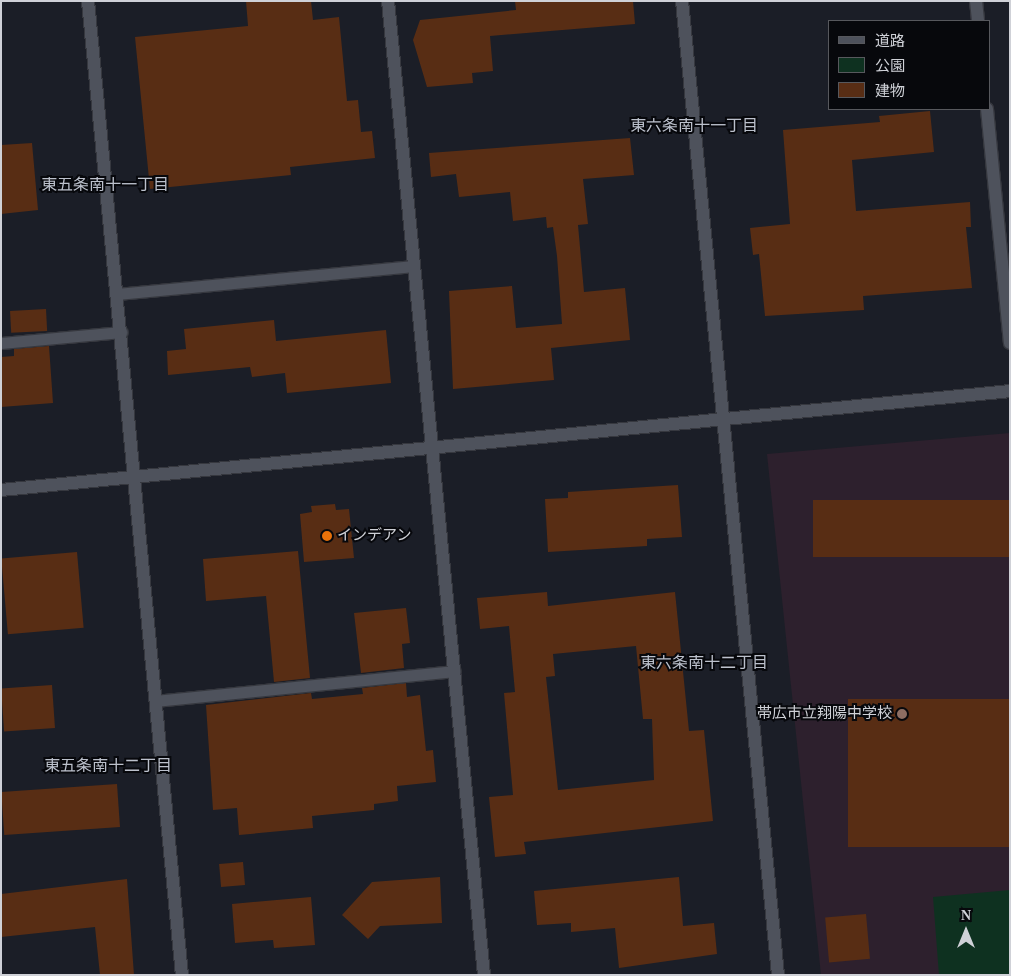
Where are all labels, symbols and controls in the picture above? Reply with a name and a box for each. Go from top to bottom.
legend [828,20,991,110]
text: 道路 [875,33,905,49]
text: 公園 [875,58,905,74]
text: 建物 [875,83,905,99]
district label: 東六条南十一丁目 [630,116,758,136]
district label: 東五条南十一丁目 [41,175,169,195]
place label: インデアン [337,527,412,545]
marker: インデアン [321,530,333,542]
district label: 東六条南十二丁目 [640,653,768,673]
place label: 帯広市立翔陽中学校 [757,705,892,723]
marker: 帯広市立翔陽中学校 [896,708,908,720]
district label: 東五条南十二丁目 [44,756,172,776]
north arrow [941,906,991,956]
text: N [961,908,971,923]

